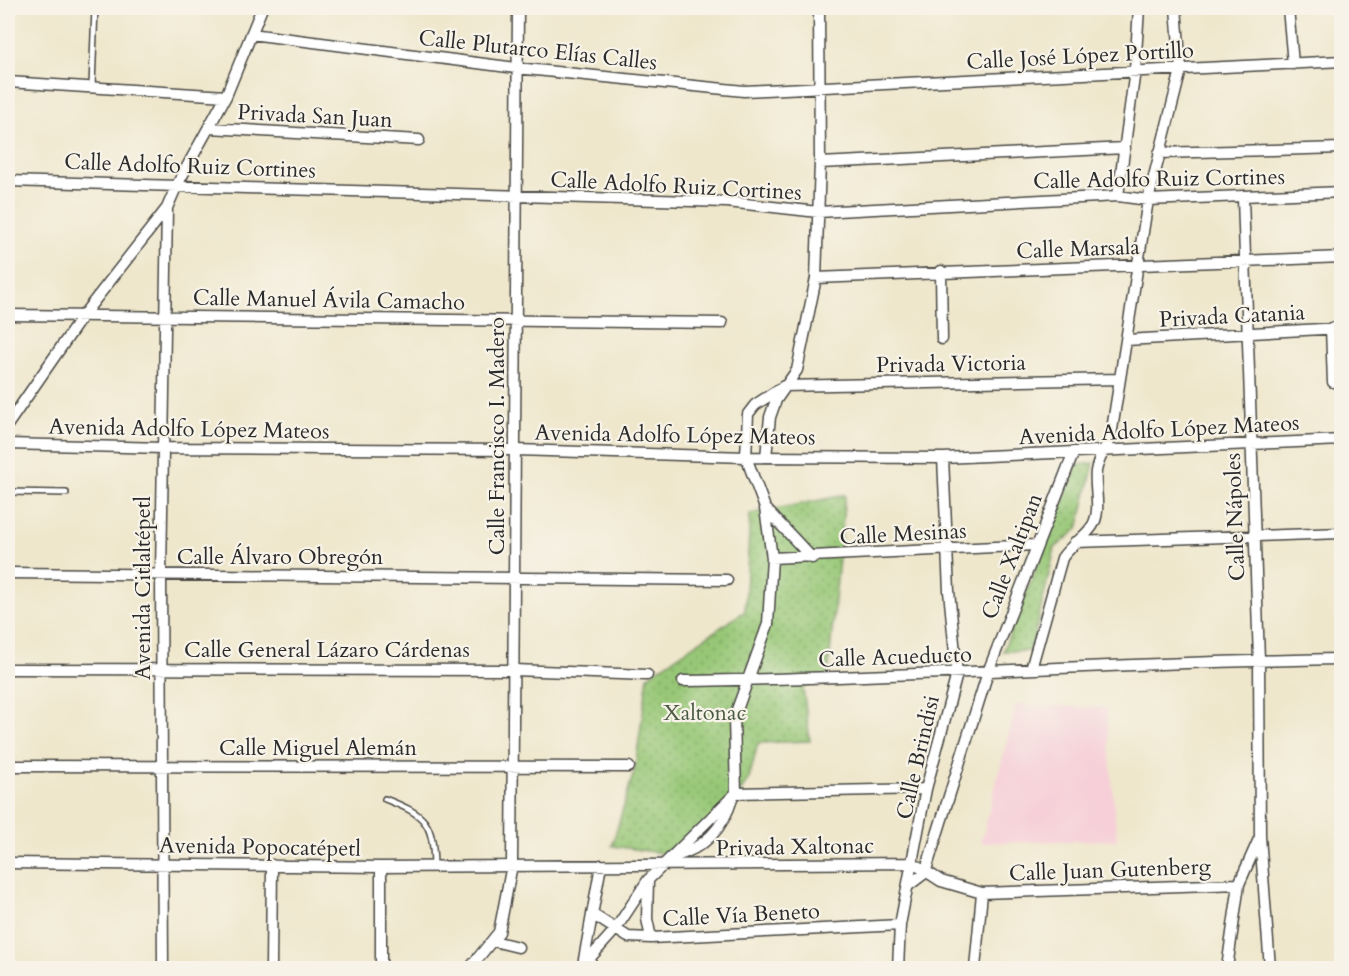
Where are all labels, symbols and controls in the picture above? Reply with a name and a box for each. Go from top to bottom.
street label: Calle Plutarco Elías Calles [417,23,659,77]
street label: Calle José López Portillo [966,35,1195,77]
street label: Privada San Juan [237,97,394,135]
street label: Calle Adolfo Ruiz Cortines [64,147,316,185]
street label: Calle Adolfo Ruiz Cortines [1033,162,1285,196]
street label: Calle Adolfo Ruiz Cortines [549,164,802,208]
street label: Calle Marsala [1016,232,1141,266]
street label: Calle Manuel Ávila Camacho [193,283,465,317]
street label: Privada Catania [1158,297,1306,335]
street label: Calle Francisco I. Madero [482,317,512,555]
street label: Privada Victoria [876,348,1027,380]
street label: Avenida Adolfo López Mateos [1018,408,1300,452]
street label: Avenida Adolfo López Mateos [48,412,330,446]
street label: Avenida Adolfo López Mateos [534,418,816,452]
street label: Calle Nápoles [1218,452,1252,582]
street label: Calle Xaltipan [974,489,1050,624]
street label: Avenida Citlaltépetl [128,495,158,680]
street label: Calle Mesinas [839,516,967,552]
street label: Calle Álvaro Obregón [177,542,384,572]
street label: Calle General Lázaro Cárdenas [184,635,470,665]
street label: Calle Acueducto [818,639,973,675]
street label: Calle Brindisi [889,692,947,822]
park label: Xaltonac [663,698,747,728]
street label: Calle Miguel Alemán [219,733,418,763]
street label: Avenida Popocatépetl [159,830,362,864]
street label: Privada Xaltonac [716,831,874,863]
street label: Calle Juan Gutenberg [1009,851,1212,889]
street label: Calle Vía Beneto [662,896,821,934]

